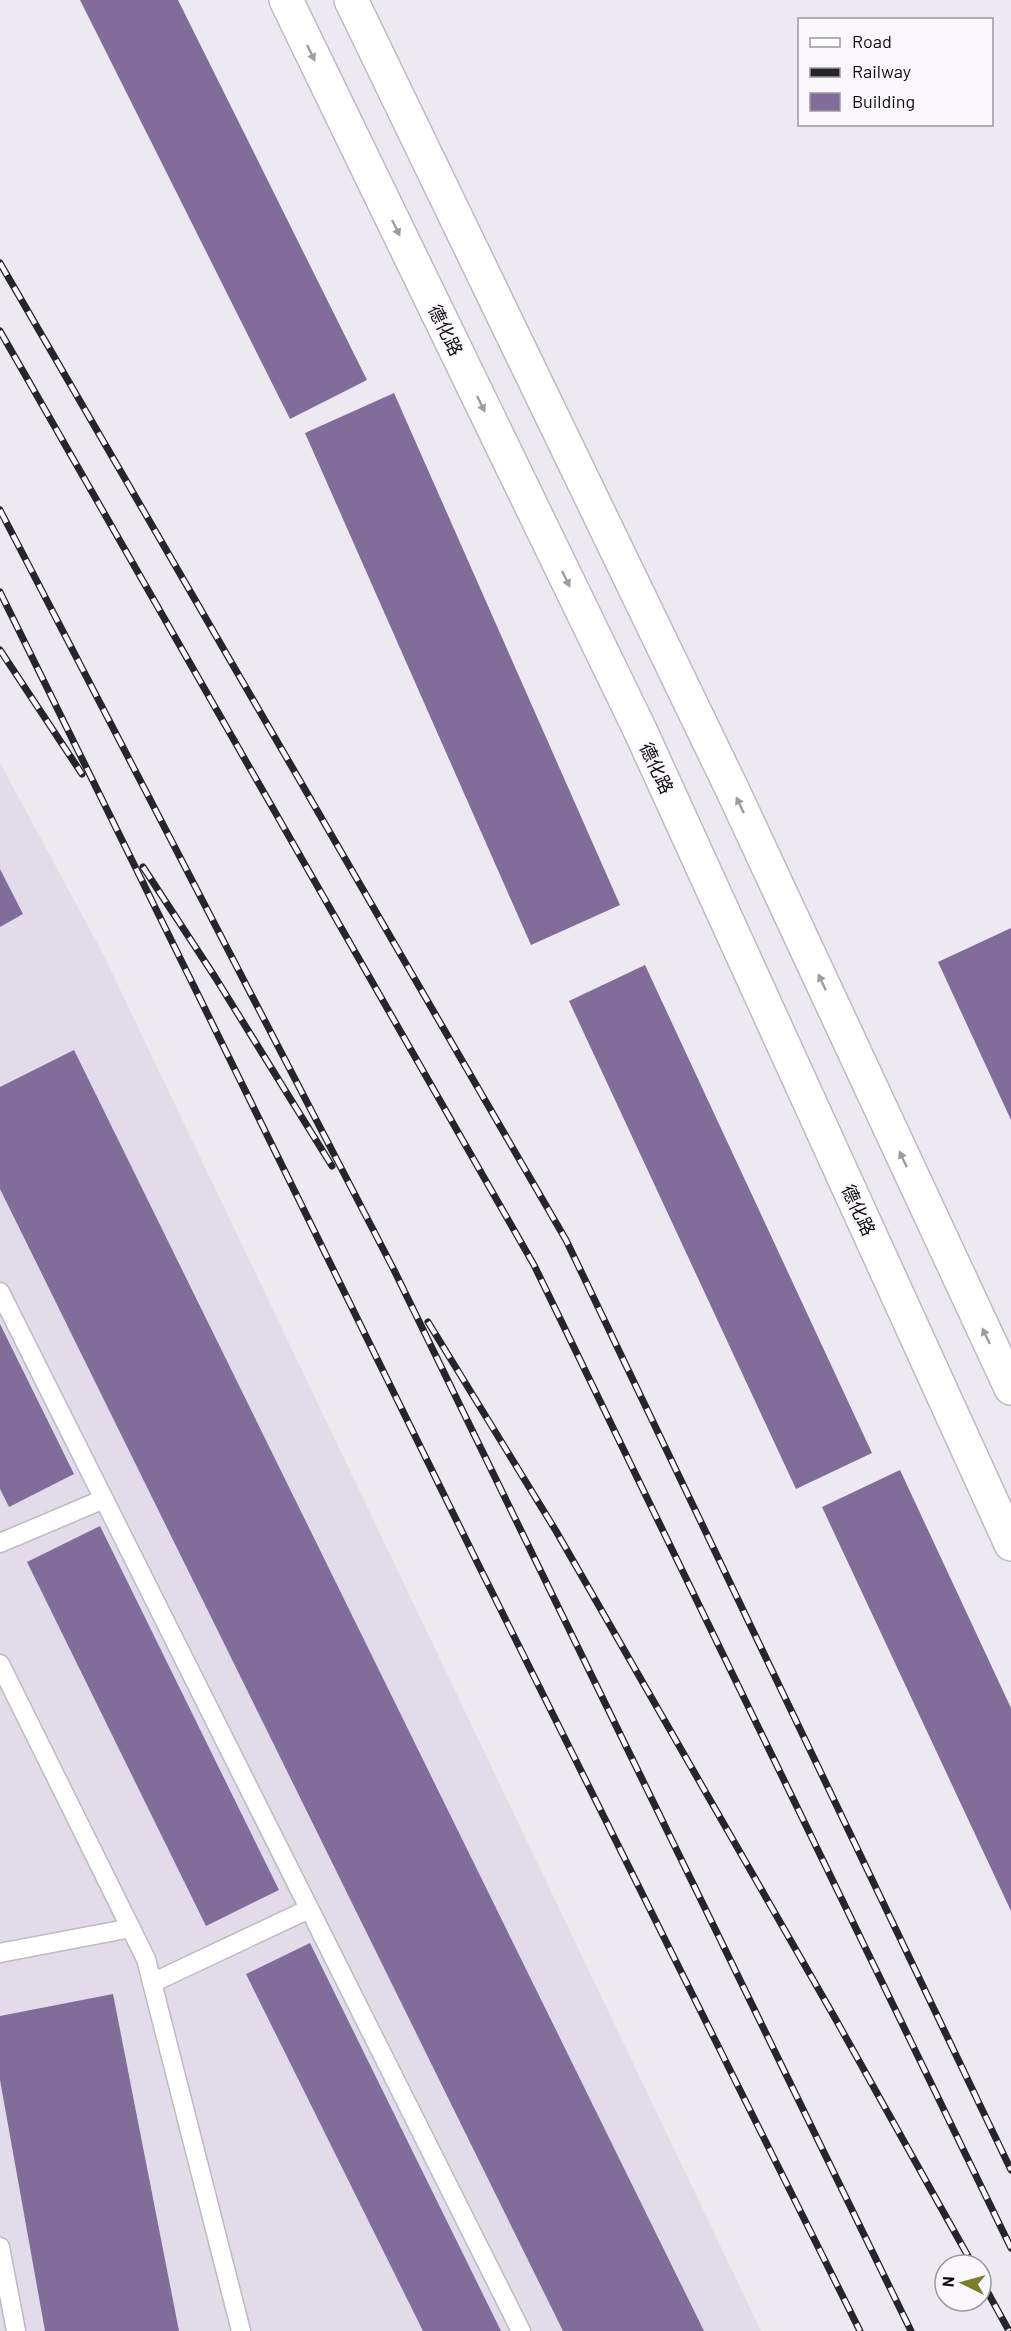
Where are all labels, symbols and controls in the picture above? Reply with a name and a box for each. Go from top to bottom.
legend [798,18,993,126]
text: Road [852,30,892,52]
one-way arrow [307,44,316,61]
text: Railway [852,60,911,82]
text: Building [852,90,915,112]
one-way arrow [392,220,401,237]
street label: 德化路 [424,301,468,359]
one-way arrow [477,395,486,412]
one-way arrow [562,571,571,588]
street label: 德化路 [636,739,678,797]
one-way arrow [735,796,744,813]
one-way arrow [817,973,826,990]
one-way arrow [899,1150,908,1167]
street label: 德化路 [838,1181,880,1239]
one-way arrow [981,1327,990,1344]
north arrow [933,2253,993,2313]
text: N [938,2276,957,2288]

